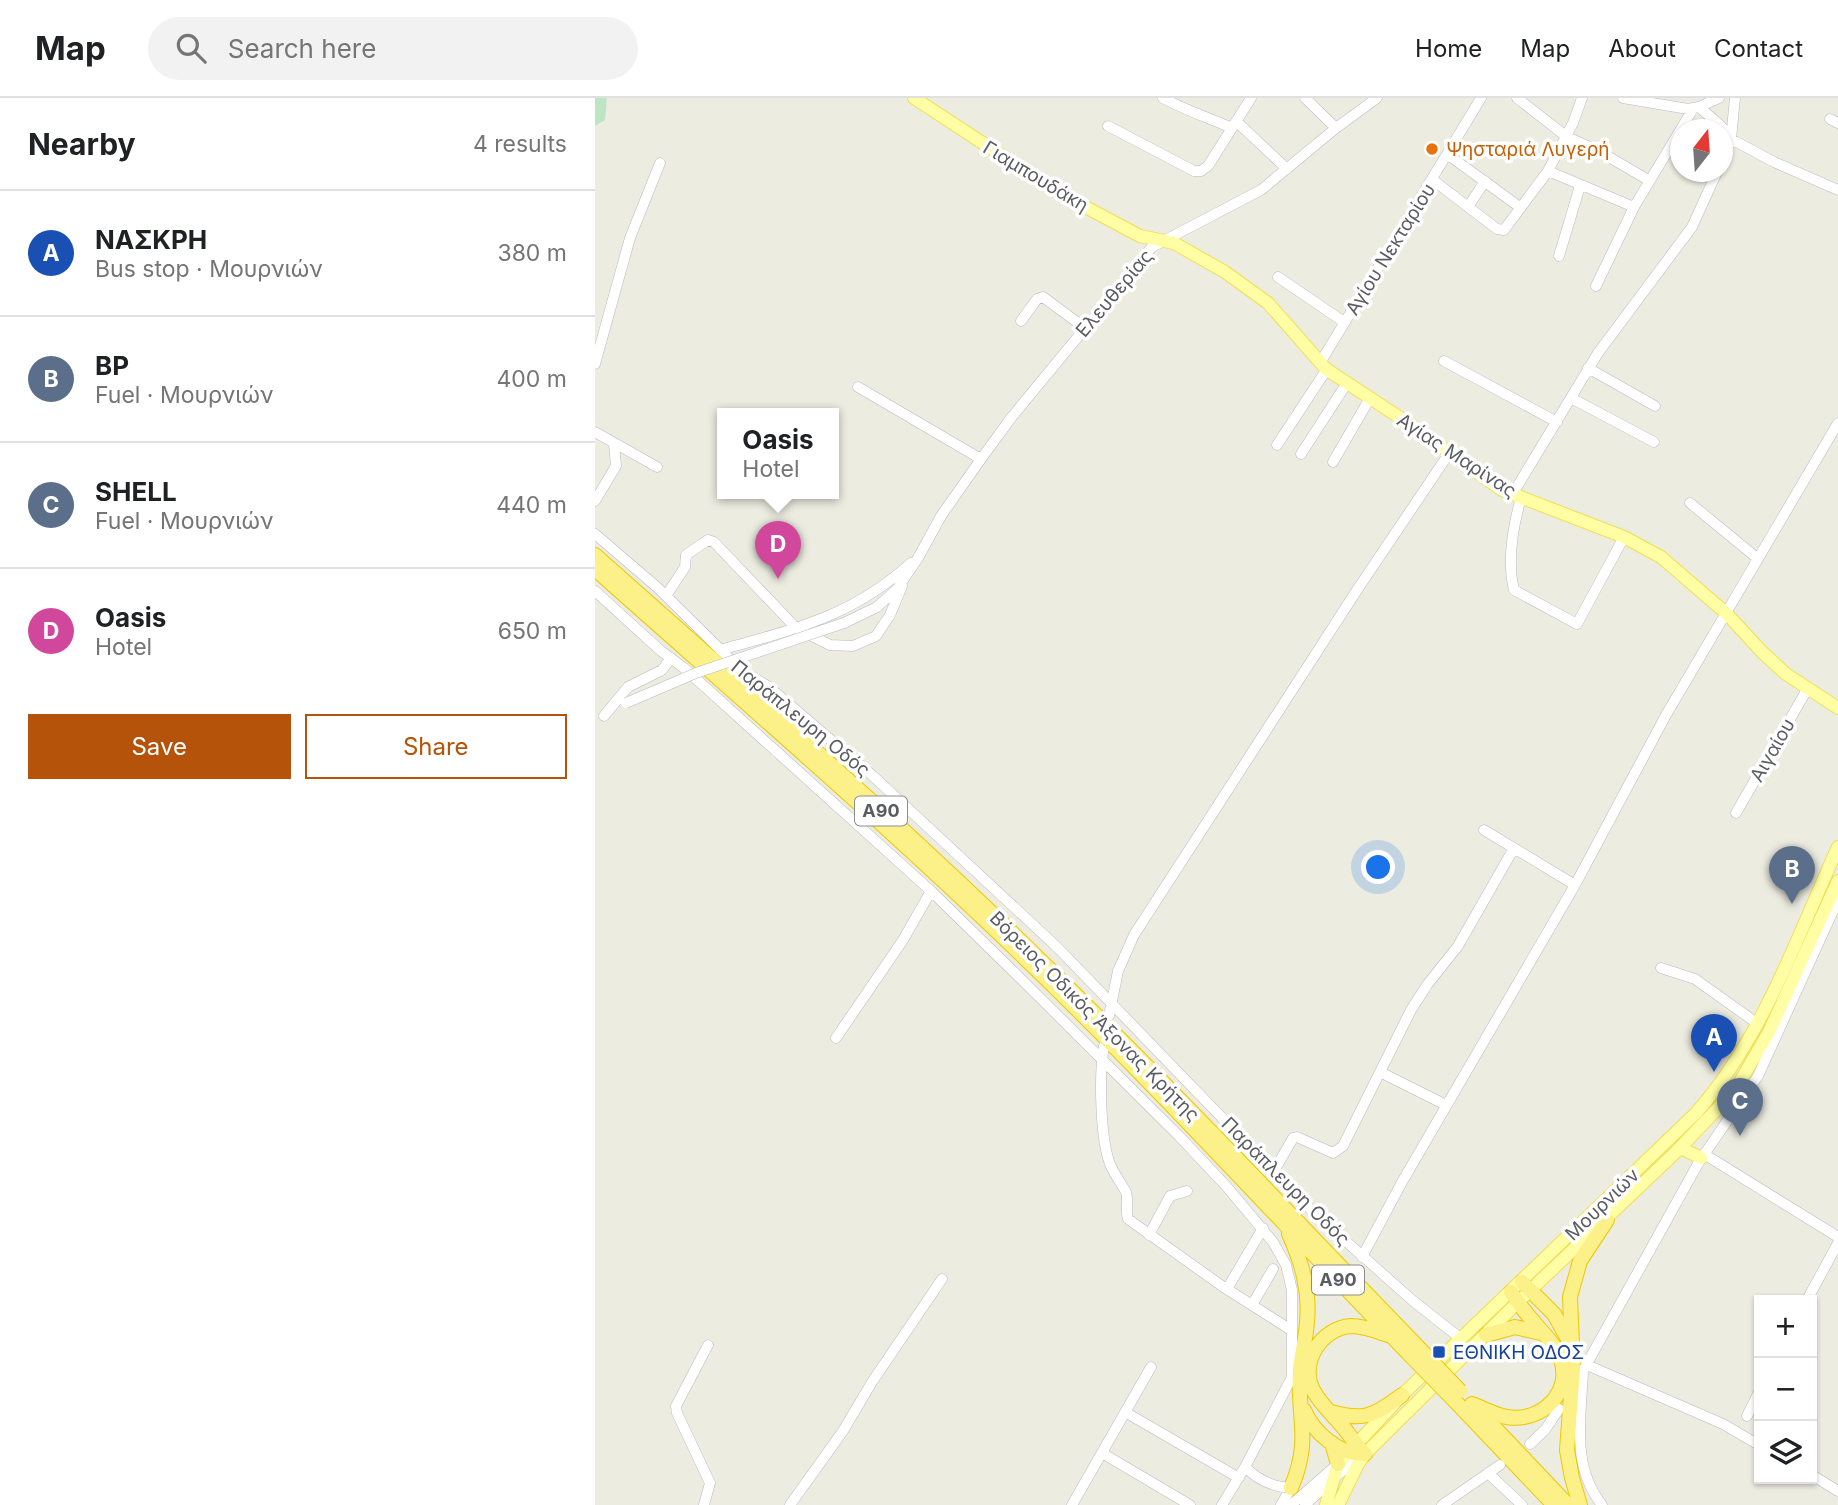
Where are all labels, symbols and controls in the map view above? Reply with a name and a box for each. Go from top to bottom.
search box [148,17,638,80]
text: Map [35,28,106,68]
icon: search [172,29,210,67]
text: Search here [228,33,376,64]
text: Home [1415,34,1482,63]
text: Map [1520,34,1570,63]
text: About [1608,34,1676,63]
text: Contact [1714,34,1803,63]
north arrow [1670,119,1733,182]
text: Nearby [28,126,136,162]
text: 4 results [473,130,567,158]
street label: Γιαμπουδάκη [979,136,1093,217]
place label: Ψησταριά Λυγερή [1446,138,1610,161]
marker: Ψησταριά Λυγερή [1424,141,1440,157]
street label: Αγίου Νεκταρίου [1341,179,1440,319]
text: ΝΑΣΚΡΗ [95,224,207,255]
text: A [42,239,60,267]
text: 380 m [497,239,567,267]
street label: Ελευθερίας [1071,245,1158,342]
text: Bus stop · Μουρνιών [95,255,323,283]
text: BP [95,350,129,381]
text: B [43,365,59,393]
text: 400 m [497,365,567,393]
text: Fuel · Μουρνιών [95,381,274,409]
popup [717,408,839,499]
street label: Αγίας Μαρίνας [1393,408,1521,503]
text: Oasis [742,424,814,455]
text: Hotel [742,455,800,483]
text: SHELL [95,476,177,507]
text: C [42,491,60,519]
text: 440 m [496,491,567,519]
text: Fuel · Μουρνιών [95,507,274,535]
pin: D [755,521,801,579]
text: Oasis [95,602,166,633]
text: D [43,617,59,645]
text: 650 m [498,617,567,645]
text: Hotel [95,633,152,661]
street label: Παράπλευρη Οδός [727,655,875,782]
button: Save [28,714,291,779]
button: Share [305,714,567,779]
street label: Αιγαίου [1745,714,1800,786]
road number: Α90 [855,796,907,826]
pin: B [1769,846,1815,904]
your location [1361,850,1395,884]
street label: Βόρειος Οδικός Άξονας Κρήτης [985,907,1204,1126]
pin: A [1691,1014,1737,1072]
pin: C [1717,1078,1763,1136]
street label: Παράπλευρη Οδός [1217,1112,1355,1250]
street label: Μουρνιών [1561,1163,1644,1245]
road number: Α90 [1312,1266,1364,1294]
map controls [1754,1295,1817,1484]
button: + [1754,1295,1817,1358]
place label: ΕΘΝΙΚΗ ΟΔΟΣ [1453,1341,1584,1364]
marker: ΕΘΝΙΚΗ ΟΔΟΣ [1431,1344,1447,1360]
button: − [1754,1358,1817,1421]
button: layers [1754,1421,1817,1484]

